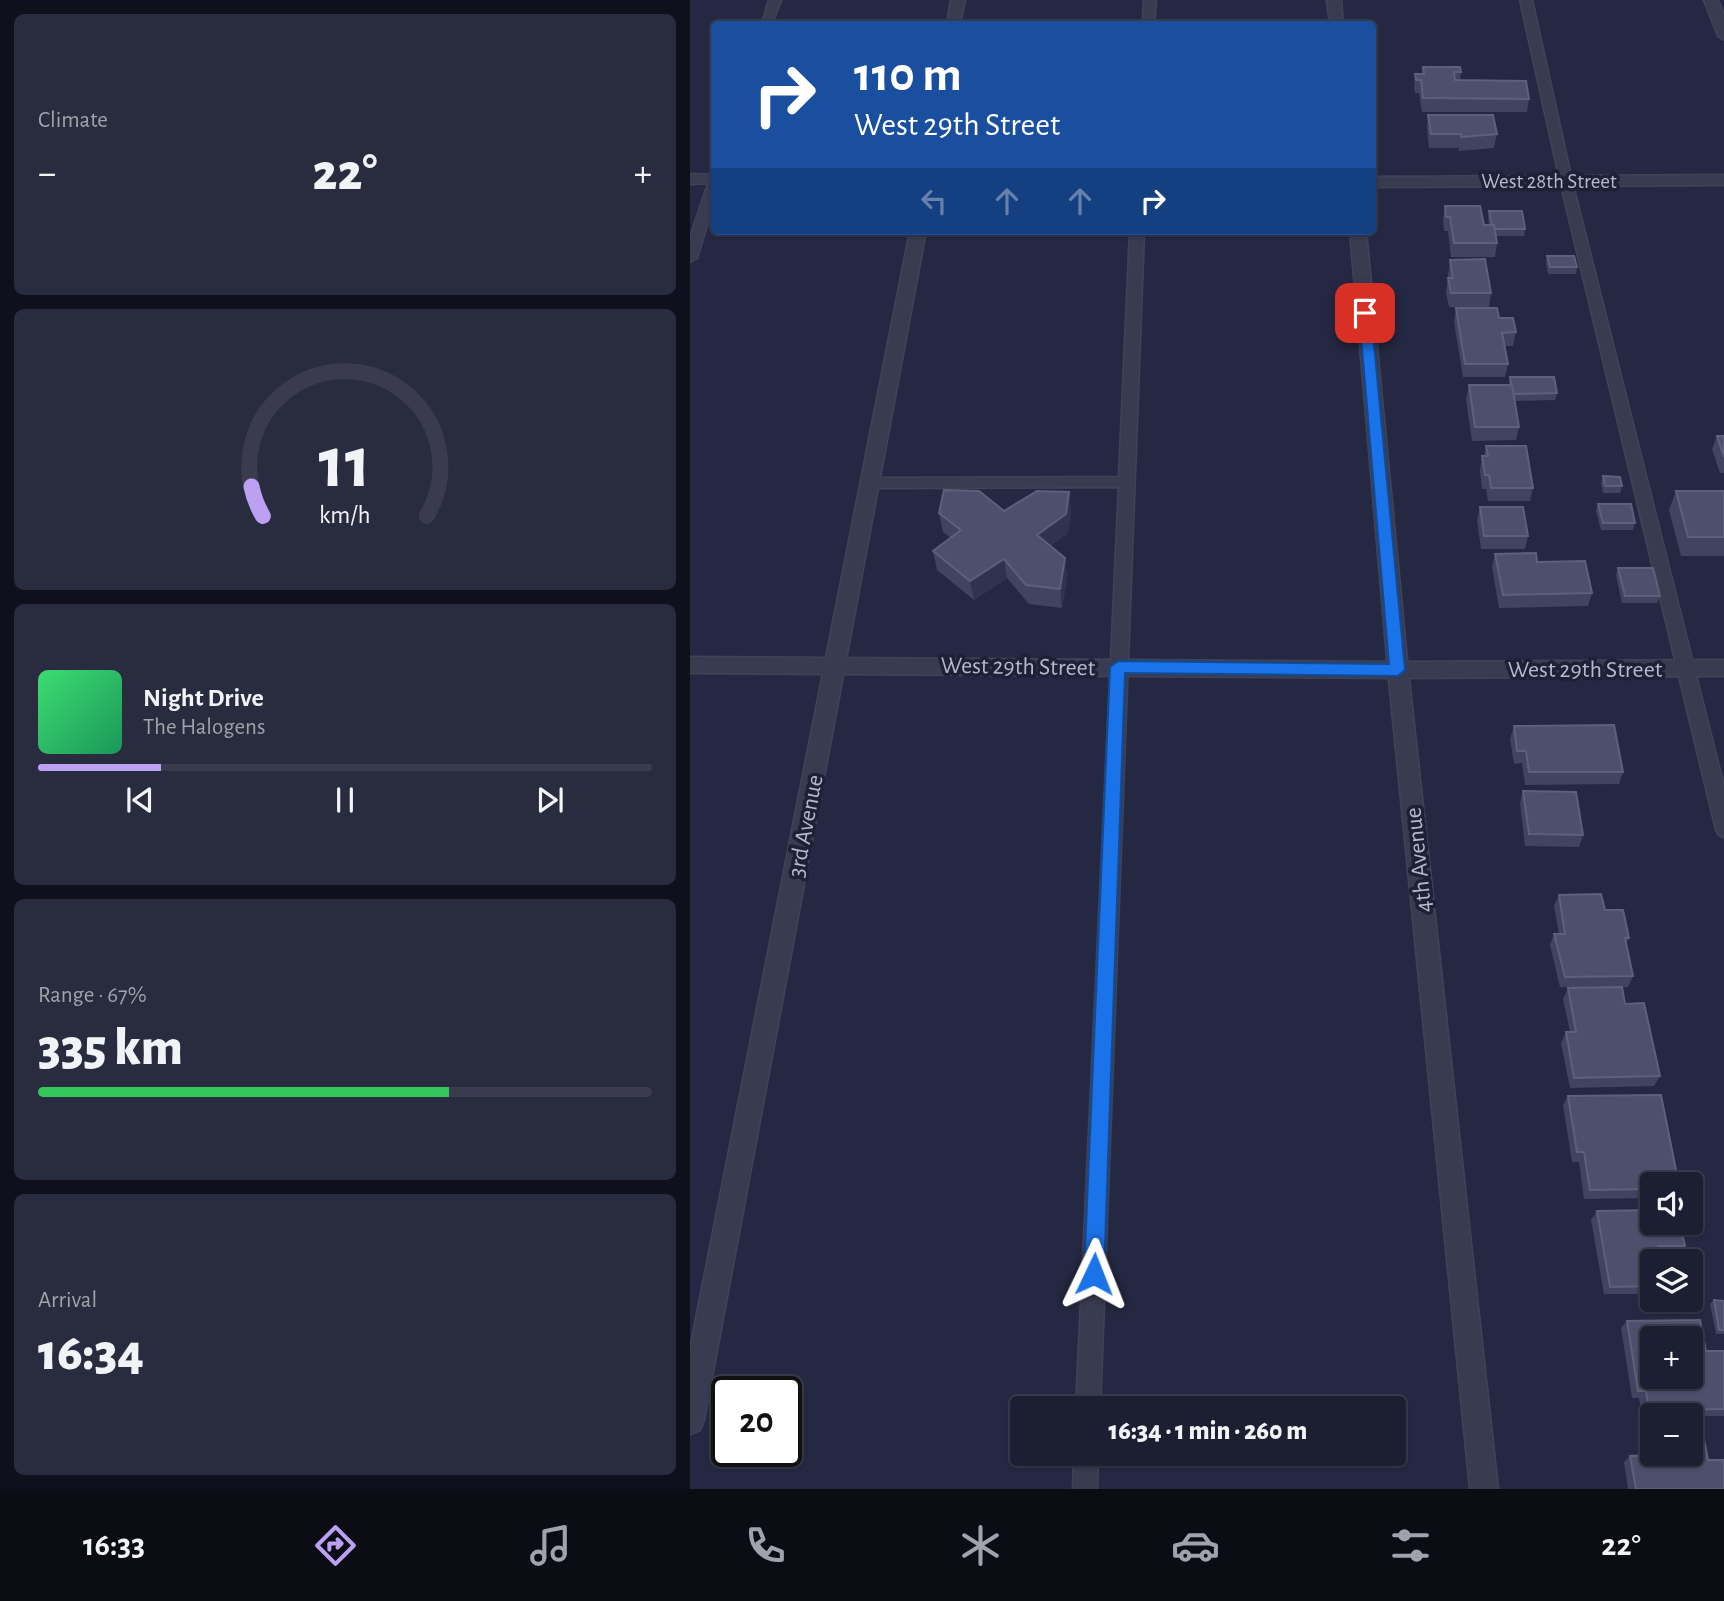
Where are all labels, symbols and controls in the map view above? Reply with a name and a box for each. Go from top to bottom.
icon: right [739,49,830,140]
text: 110 m [854,51,962,100]
text: Climate [38,109,108,132]
text: West 29th Street [854,109,1060,141]
text: 22° [312,147,378,199]
text: − [38,155,56,193]
text: + [634,155,652,193]
street label: West 28th Street [1481,171,1617,192]
icon: left [915,182,953,220]
icon: ahead [988,182,1026,220]
icon: ahead [1061,182,1099,220]
icon: right [1134,182,1172,220]
pin [1335,283,1395,343]
icon: arrive [1346,294,1384,332]
text: 11 [319,428,371,501]
text: km/h [319,502,371,527]
street label: West 29th Street [940,654,1096,680]
street label: West 29th Street [1508,658,1663,682]
text: Night Drive [143,685,264,711]
text: The Halogens [143,716,265,739]
street label: 3rd Avenue [784,773,828,880]
icon: previous [121,781,159,819]
icon: pause [326,781,364,819]
icon: next [531,781,569,819]
street label: 4th Avenue [1402,806,1436,914]
text: Range · 67% [38,984,147,1007]
text: 335 km [38,1022,183,1074]
map controls [1640,1172,1703,1466]
button: sound [1640,1172,1703,1235]
position arrow [1057,1237,1131,1311]
button: layers [1640,1249,1703,1312]
text: Arrival [38,1289,97,1312]
button: + [1640,1326,1703,1389]
text: 16:34 [38,1327,144,1379]
speed limit sign: 20 [711,1376,802,1467]
button: − [1640,1403,1703,1466]
text: 16:34 · 1 min · 260 m [1109,1418,1307,1444]
icon: directions [311,1521,360,1570]
icon: music [526,1521,575,1570]
icon: phone [741,1521,790,1570]
icon: climate [956,1521,1005,1570]
icon: car [1171,1521,1220,1570]
icon: filters [1386,1521,1435,1570]
text: 16:33 [83,1529,145,1561]
text: 22° [1601,1529,1641,1561]

